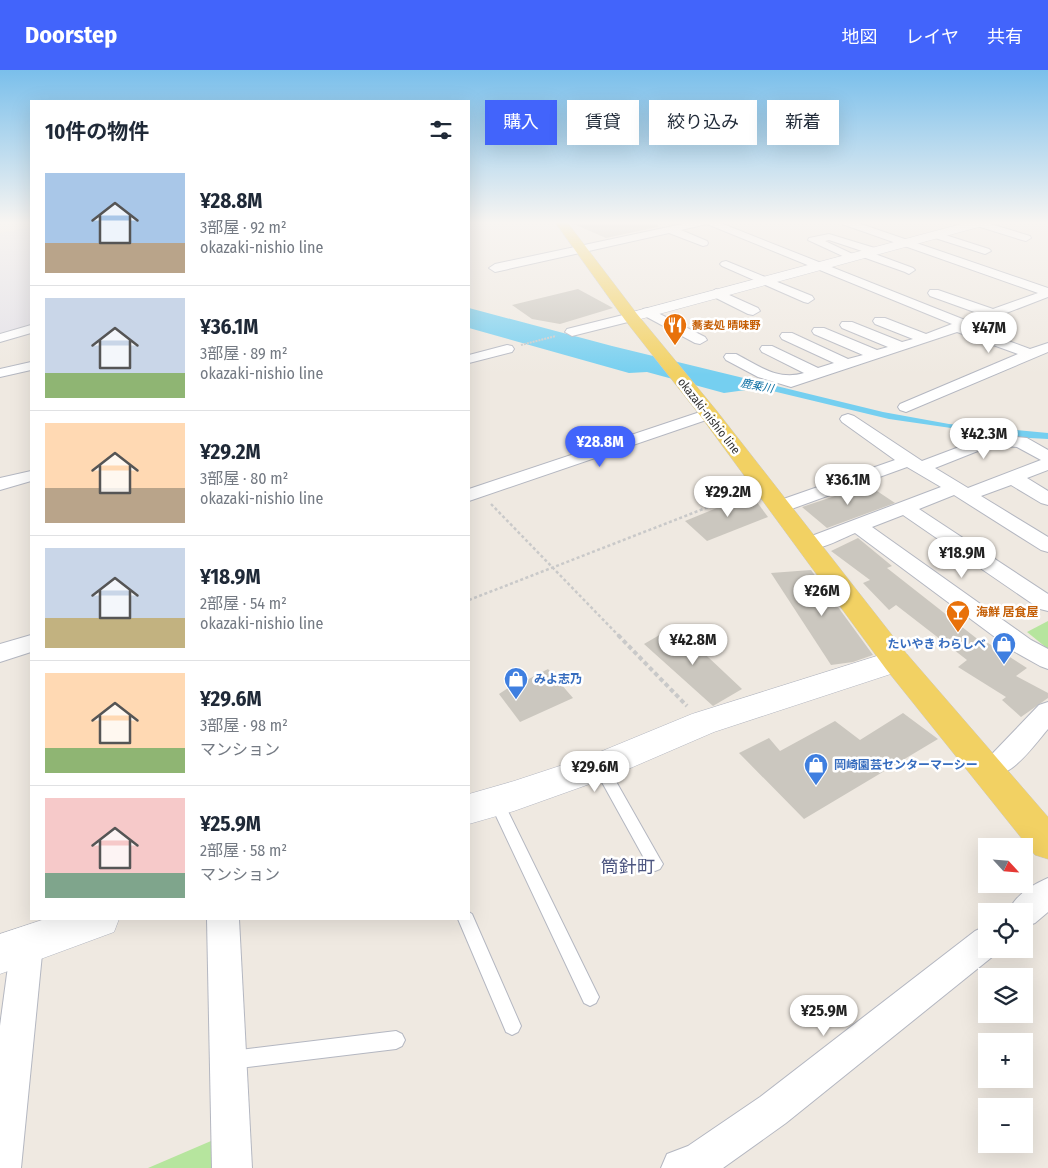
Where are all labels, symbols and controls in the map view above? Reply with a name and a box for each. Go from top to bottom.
text: Doorstep [25,21,117,49]
text: 地図 [842,26,878,48]
text: レイヤ [906,26,959,48]
text: 共有 [987,26,1023,48]
chip: 購入 [485,100,557,145]
chip: 賃貸 [567,100,639,145]
chip: 絞り込み [649,100,757,145]
chip: 新着 [767,100,839,145]
icon: filters [427,116,455,144]
text: 10件の物件 [45,119,149,145]
text: ¥28.8M [200,188,262,214]
icon: home [85,193,145,253]
text: 3部屋 · 92 m² [200,218,286,237]
text: okazaki-nishio line [200,238,323,257]
restaurant icon: 蕎麦処 晴味野 [662,312,688,346]
pin: ¥47M [959,312,1019,354]
text: ¥36.1M [200,314,258,340]
icon: home [85,318,145,378]
text: ¥47M [972,318,1006,337]
place label: 蕎麦処 晴味野 [691,319,761,332]
text: 3部屋 · 89 m² [200,344,287,363]
text: okazaki-nishio line [200,364,323,383]
street label: okazaki-nishio line [675,375,743,457]
water label: 鹿乗川 [740,376,775,396]
pin: ¥42.3M [943,418,1025,460]
text: ¥42.3M [961,424,1007,443]
pin: ¥28.8M [559,426,641,468]
text: ¥28.8M [576,432,624,451]
text: ¥29.2M [200,439,261,465]
icon: home [85,443,145,503]
pin: ¥36.1M [807,464,889,506]
text: 3部屋 · 80 m² [200,469,288,488]
text: ¥36.1M [826,470,870,489]
pin: ¥29.2M [687,476,769,518]
text: ¥29.2M [705,482,751,501]
text: okazaki-nishio line [200,489,323,508]
pin: ¥18.9M [921,536,1003,579]
text: ¥18.9M [939,543,985,562]
text: ¥18.9M [200,564,261,590]
icon: home [85,568,145,628]
pin: ¥26M [792,574,852,617]
text: ¥26M [804,581,840,600]
text: 2部屋 · 54 m² [200,594,287,613]
bar icon: 海鮮 居食屋 [945,599,971,633]
place label: 海鮮 居食屋 [976,605,1039,619]
text: okazaki-nishio line [200,614,323,633]
pin: ¥42.8M [652,624,734,666]
text: ¥42.8M [669,630,717,649]
shop icon: たいやき わらしべ [991,631,1017,665]
place label: たいやき わらしべ [888,637,986,651]
shop icon: みよ志乃 [503,666,529,700]
place label: みよ志乃 [534,672,582,686]
text: ¥29.6M [200,686,262,712]
icon: home [85,693,145,753]
text: 3部屋 · 98 m² [200,716,288,735]
text: マンション [200,740,280,759]
pin: ¥29.6M [554,750,636,793]
shop icon: 岡崎園芸センターマーシー [803,752,829,786]
text: ¥29.6M [571,757,619,776]
place label: 岡崎園芸センターマーシー [834,758,978,772]
text: ¥25.9M [200,811,261,837]
icon: home [85,818,145,878]
north arrow [978,838,1032,892]
map controls [978,838,1033,1153]
text: 2部屋 · 58 m² [200,841,287,860]
district label: 筒針町 [601,856,655,878]
text: マンション [200,865,280,884]
button: locate [978,903,1033,958]
button: layers [978,968,1033,1023]
pin: ¥25.9M [783,994,865,1037]
text: ¥25.9M [801,1001,847,1020]
button: + [978,1033,1033,1088]
button: − [978,1098,1033,1153]

